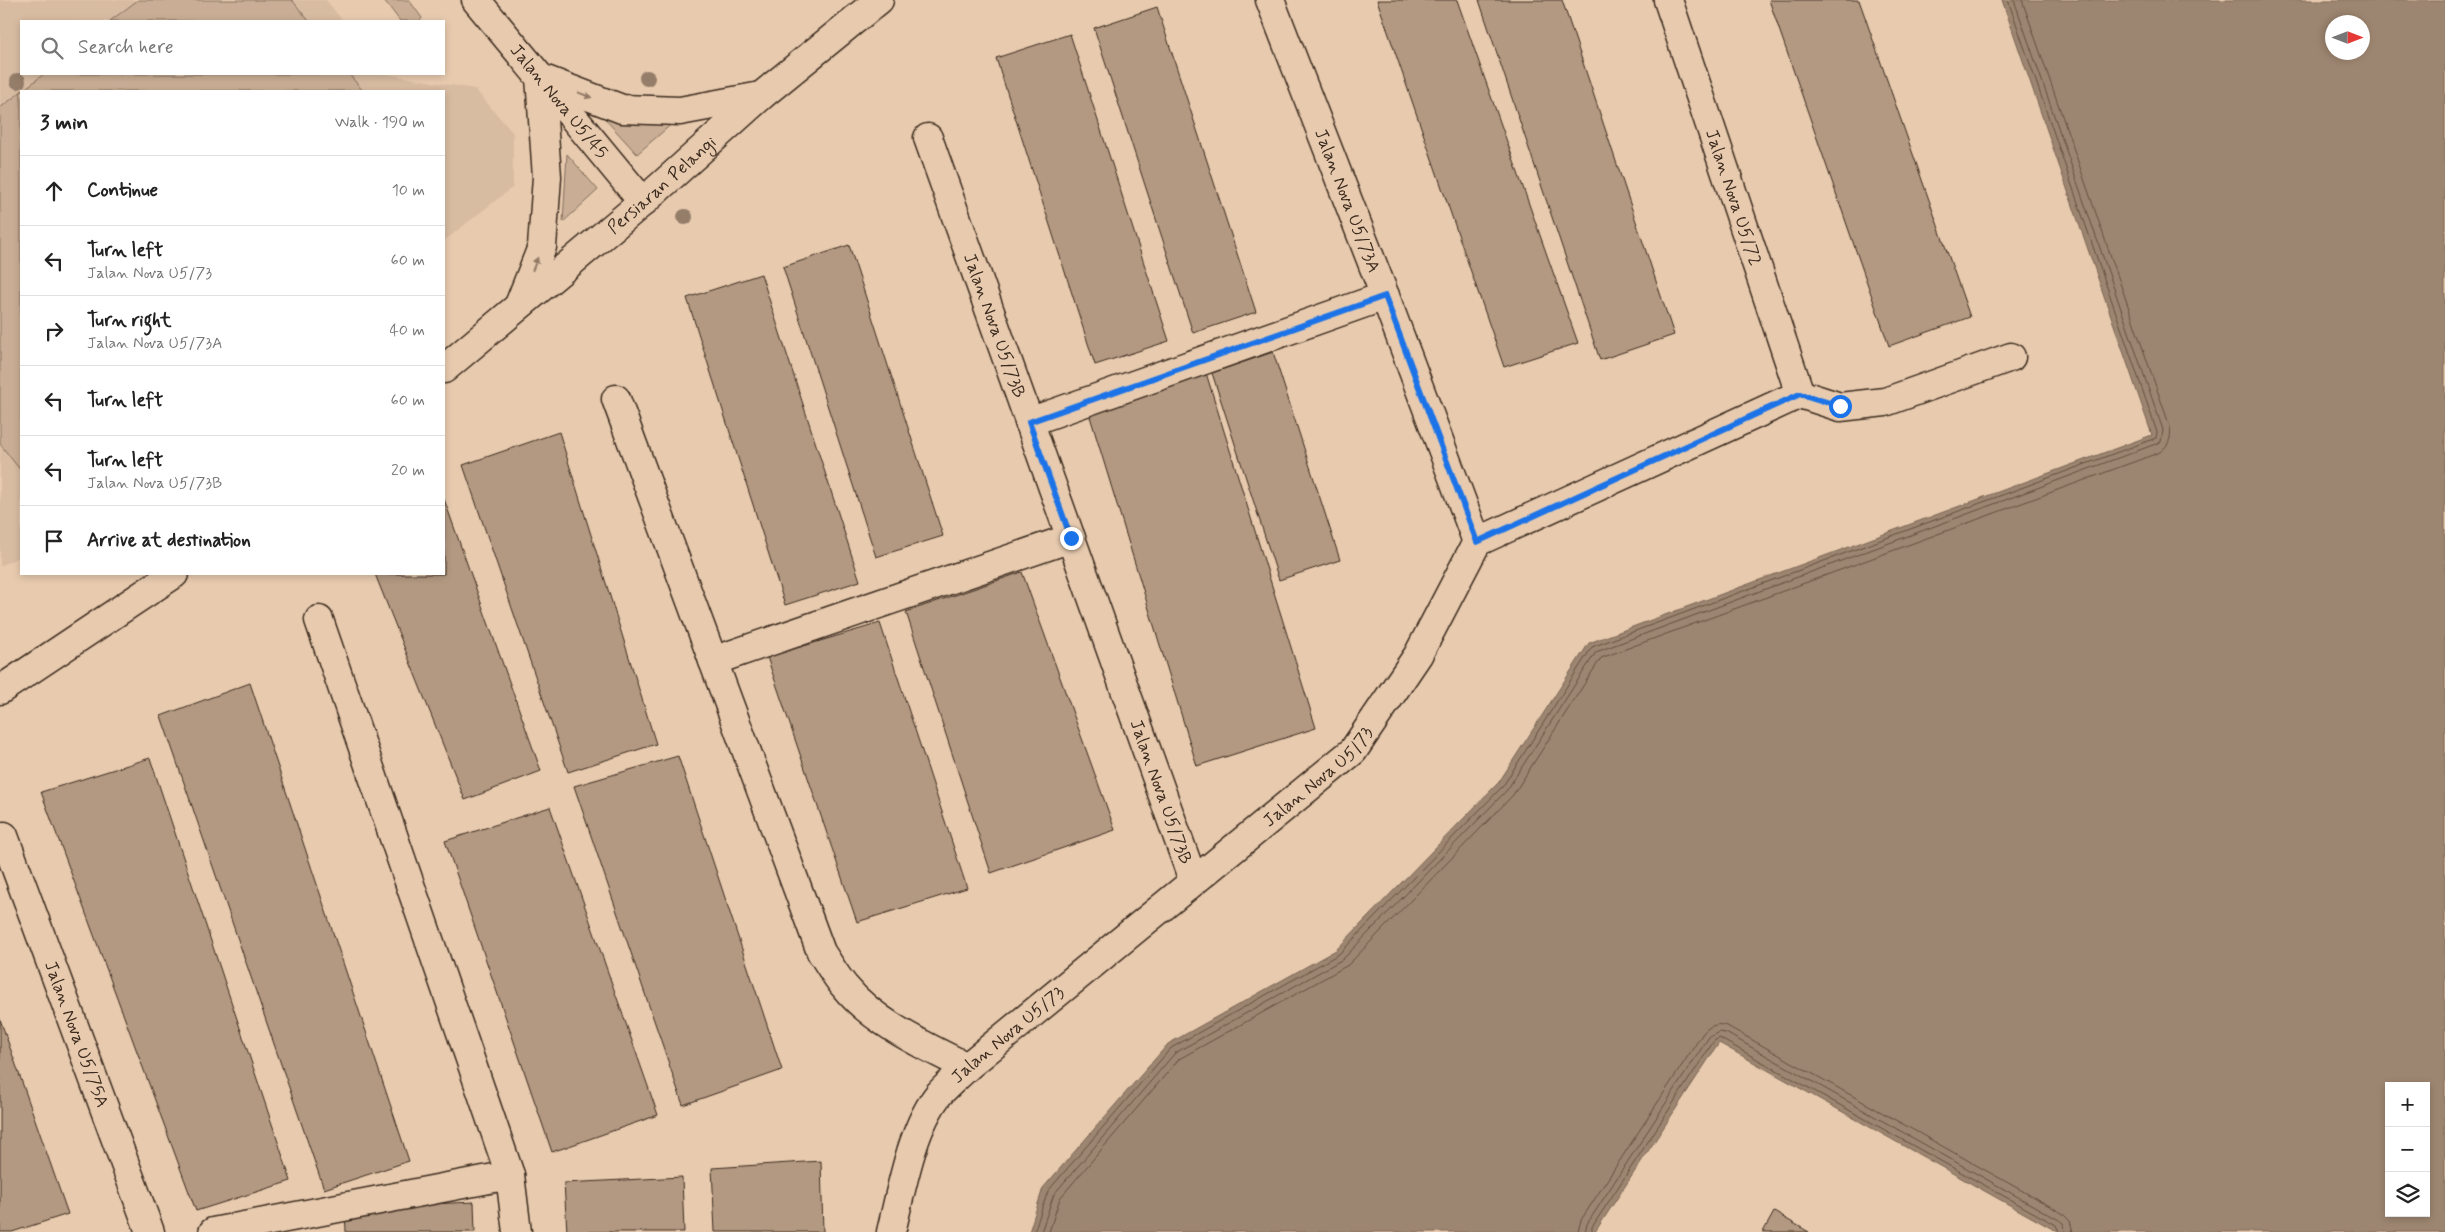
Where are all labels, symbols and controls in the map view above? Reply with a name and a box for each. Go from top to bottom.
north arrow [2325,15,2370,60]
search box [20,20,445,75]
icon: search [38,34,66,62]
text: Search here [78,35,174,60]
street label: Jalan Nova U5/45 [504,39,613,164]
one-way arrow [578,92,593,99]
text: 3 min [40,109,88,137]
text: Walk · 190 m [335,112,425,133]
street label: Jalan Nova U5/73A [1308,125,1386,276]
street label: Jalan Nova U5/72 [1699,126,1767,269]
street label: Persiaran Pelangi [603,131,722,240]
icon: ahead [40,177,68,205]
text: Continue [87,178,158,203]
text: 10 m [392,180,425,201]
text: Turn left [87,238,163,263]
icon: left [40,247,68,275]
text: 60 m [391,250,425,271]
street label: Jalan Nova U5/73B [957,250,1031,401]
one-way arrow [531,256,539,271]
text: Jalan Nova U5/73 [87,263,212,284]
text: Turn right [87,308,171,333]
icon: right [40,317,68,345]
text: 40 m [389,320,425,341]
text: Jalan Nova U5/73A [87,333,222,354]
icon: left [40,387,68,415]
text: Turn left [87,388,163,413]
text: 60 m [391,390,425,411]
route start [1829,395,1852,418]
text: Turn left [87,448,163,473]
icon: left [40,457,68,485]
text: 20 m [391,460,425,481]
text: Jalan Nova U5/73B [87,473,222,494]
icon: arrive [40,527,68,555]
route end [1060,527,1083,550]
text: Arrive at destination [87,528,251,553]
street label: Jalan Nova U5/73B [1124,716,1197,868]
street label: Jalan Nova U5/73 [1258,722,1379,833]
street label: Jalan Nova U5/75A [38,958,114,1111]
street label: Jalan Nova U5/73 [946,981,1070,1089]
map controls [2385,1082,2430,1217]
button: + [2385,1082,2430,1127]
button: − [2385,1127,2430,1172]
button: layers [2385,1172,2430,1217]

